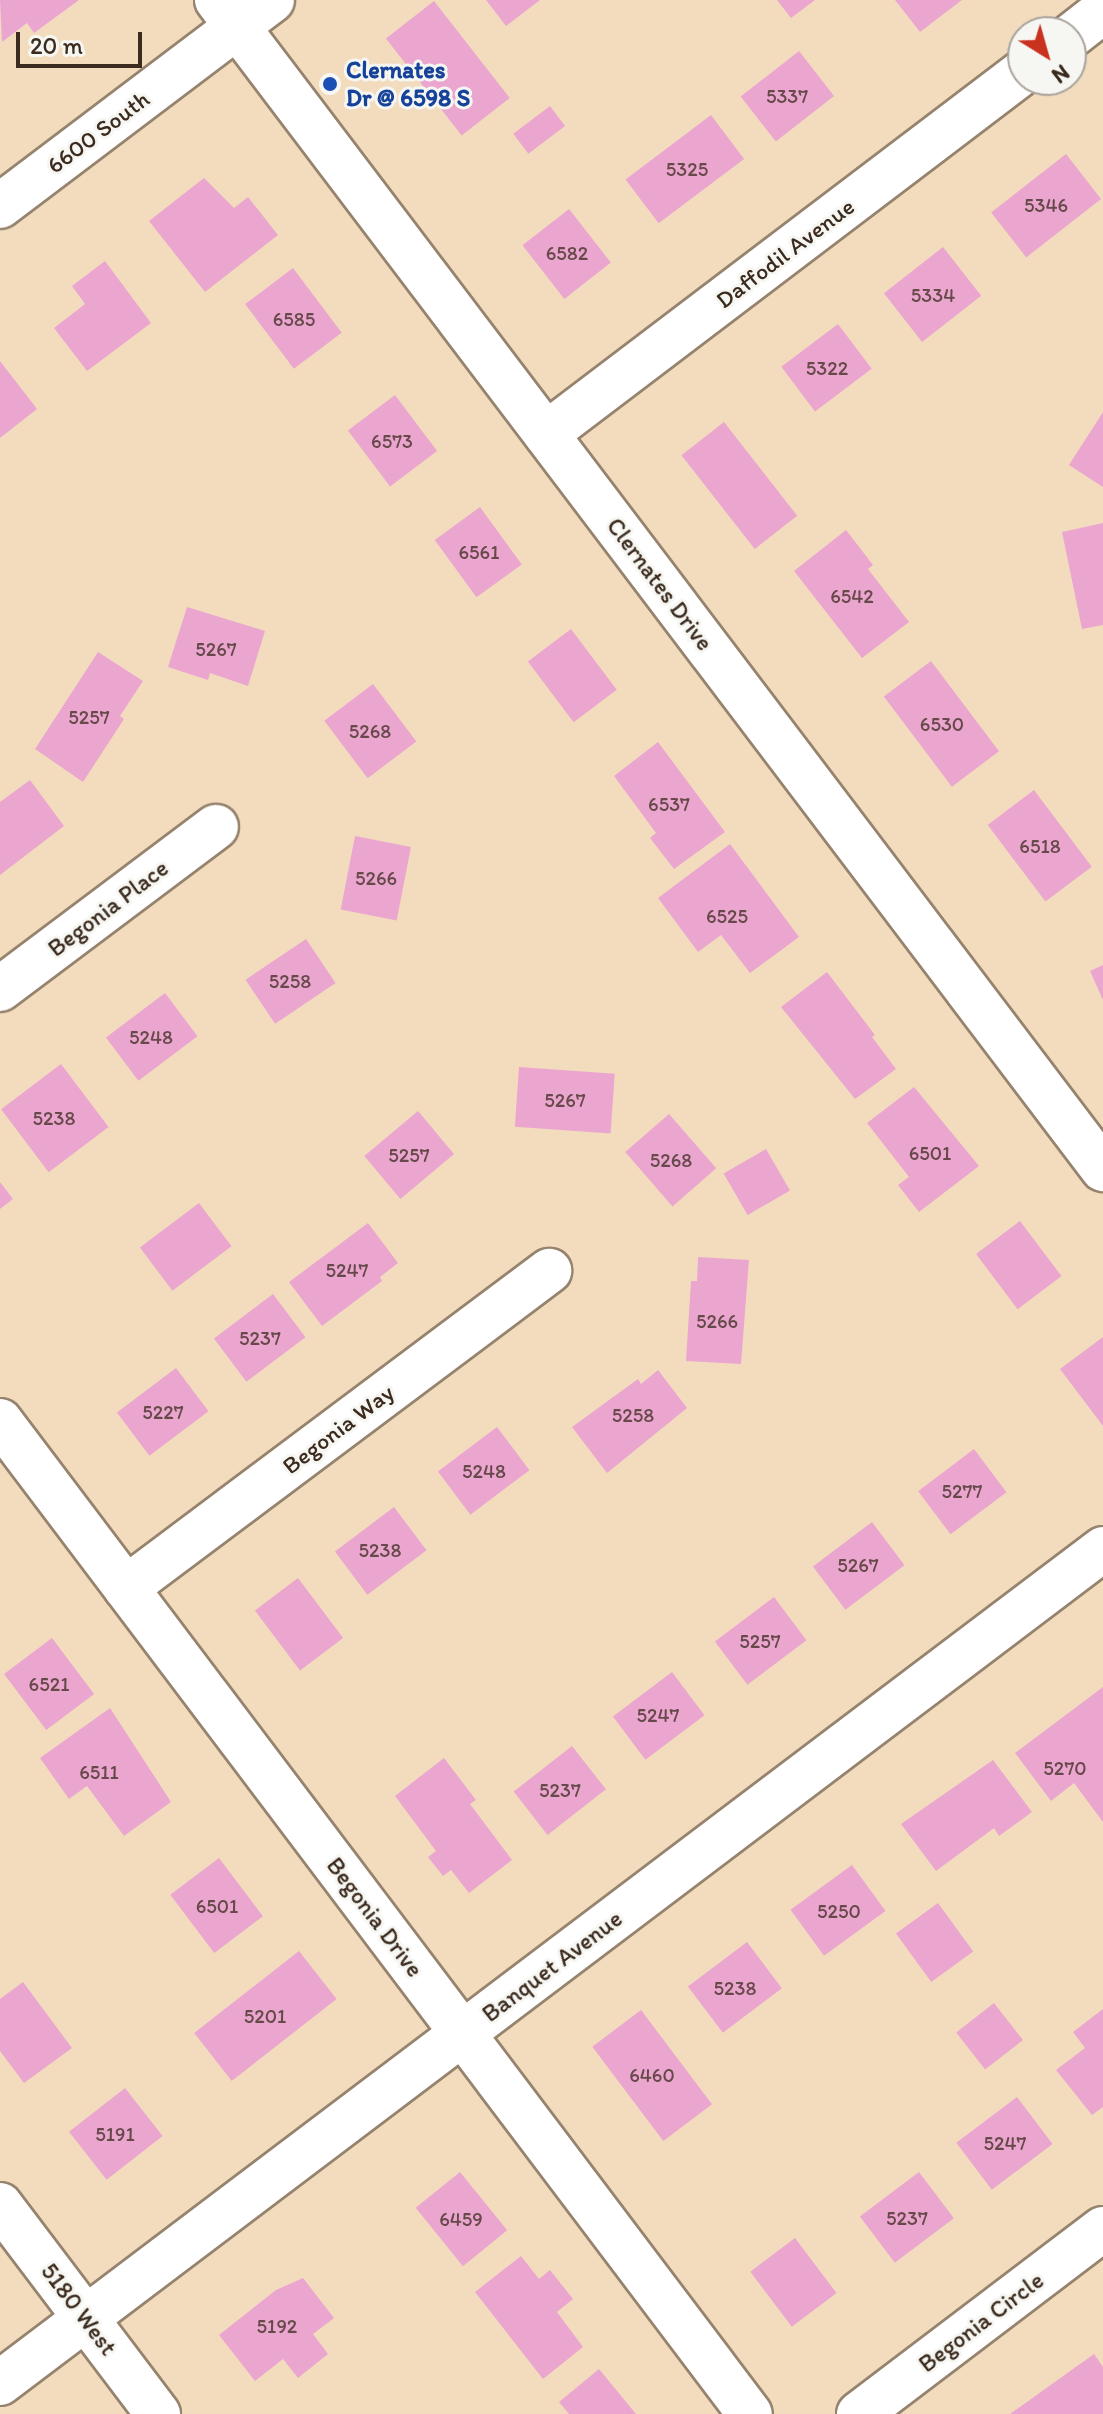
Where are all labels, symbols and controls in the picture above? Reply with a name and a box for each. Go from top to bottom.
scale bar [20,16,146,66]
north arrow [1007,16,1087,96]
text: 20 m [30,31,83,60]
place label: Clernates Dr @ 6598 S [346,56,470,112]
text: N [1046,59,1075,89]
marker: Clernates Dr @ 6598 S [321,75,339,93]
street label: 6600 South [41,84,155,180]
house number: 5337 [766,84,808,108]
house number: 5325 [666,157,708,181]
street label: Daffodil Avenue [711,192,859,314]
house number: 5346 [1024,193,1068,217]
house number: 6582 [546,241,588,265]
house number: 5334 [911,283,955,307]
house number: 6585 [273,307,315,331]
house number: 5322 [806,356,848,380]
house number: 6573 [371,429,413,453]
street label: Clernates Drive [601,512,719,656]
house number: 6561 [459,540,499,564]
house number: 6542 [830,584,874,608]
house number: 5267 [195,637,237,661]
house number: 5257 [68,705,110,729]
house number: 6530 [920,712,964,736]
house number: 5268 [349,719,391,743]
house number: 6537 [648,792,690,816]
house number: 6518 [1019,834,1061,858]
street label: Begonia Place [42,853,174,963]
house number: 5266 [355,866,397,890]
house number: 6525 [706,904,748,928]
house number: 5258 [269,969,311,993]
house number: 5248 [129,1025,173,1049]
house number: 5267 [544,1088,586,1112]
house number: 5238 [33,1106,75,1130]
house number: 6501 [909,1141,951,1165]
house number: 5257 [388,1143,430,1167]
house number: 5268 [650,1148,692,1172]
house number: 5247 [326,1258,368,1282]
house number: 5266 [696,1309,738,1333]
house number: 5237 [239,1326,281,1350]
street label: Begonia Way [277,1378,399,1480]
house number: 5227 [142,1400,184,1424]
house number: 5258 [612,1403,654,1427]
house number: 5248 [462,1459,506,1483]
house number: 5277 [942,1479,982,1503]
house number: 5238 [359,1538,401,1562]
house number: 5267 [837,1553,879,1577]
house number: 5257 [739,1629,781,1653]
house number: 6521 [29,1672,69,1696]
house number: 5247 [637,1703,679,1727]
house number: 5270 [1043,1756,1087,1780]
house number: 6511 [79,1760,119,1784]
house number: 5237 [539,1778,581,1802]
street label: Begonia Drive [321,1852,429,1982]
house number: 6501 [196,1894,238,1918]
house number: 5250 [817,1899,861,1923]
street label: Banquet Avenue [476,1904,628,2028]
house number: 5238 [714,1976,756,2000]
house number: 5201 [244,2004,286,2028]
house number: 6460 [629,2063,675,2087]
house number: 5191 [95,2122,135,2146]
house number: 5247 [984,2131,1026,2155]
house number: 5237 [886,2206,928,2230]
house number: 6459 [439,2207,483,2231]
street label: 5180 West [35,2257,123,2361]
street label: Begonia Circle [913,2266,1049,2378]
house number: 5192 [257,2314,297,2338]

